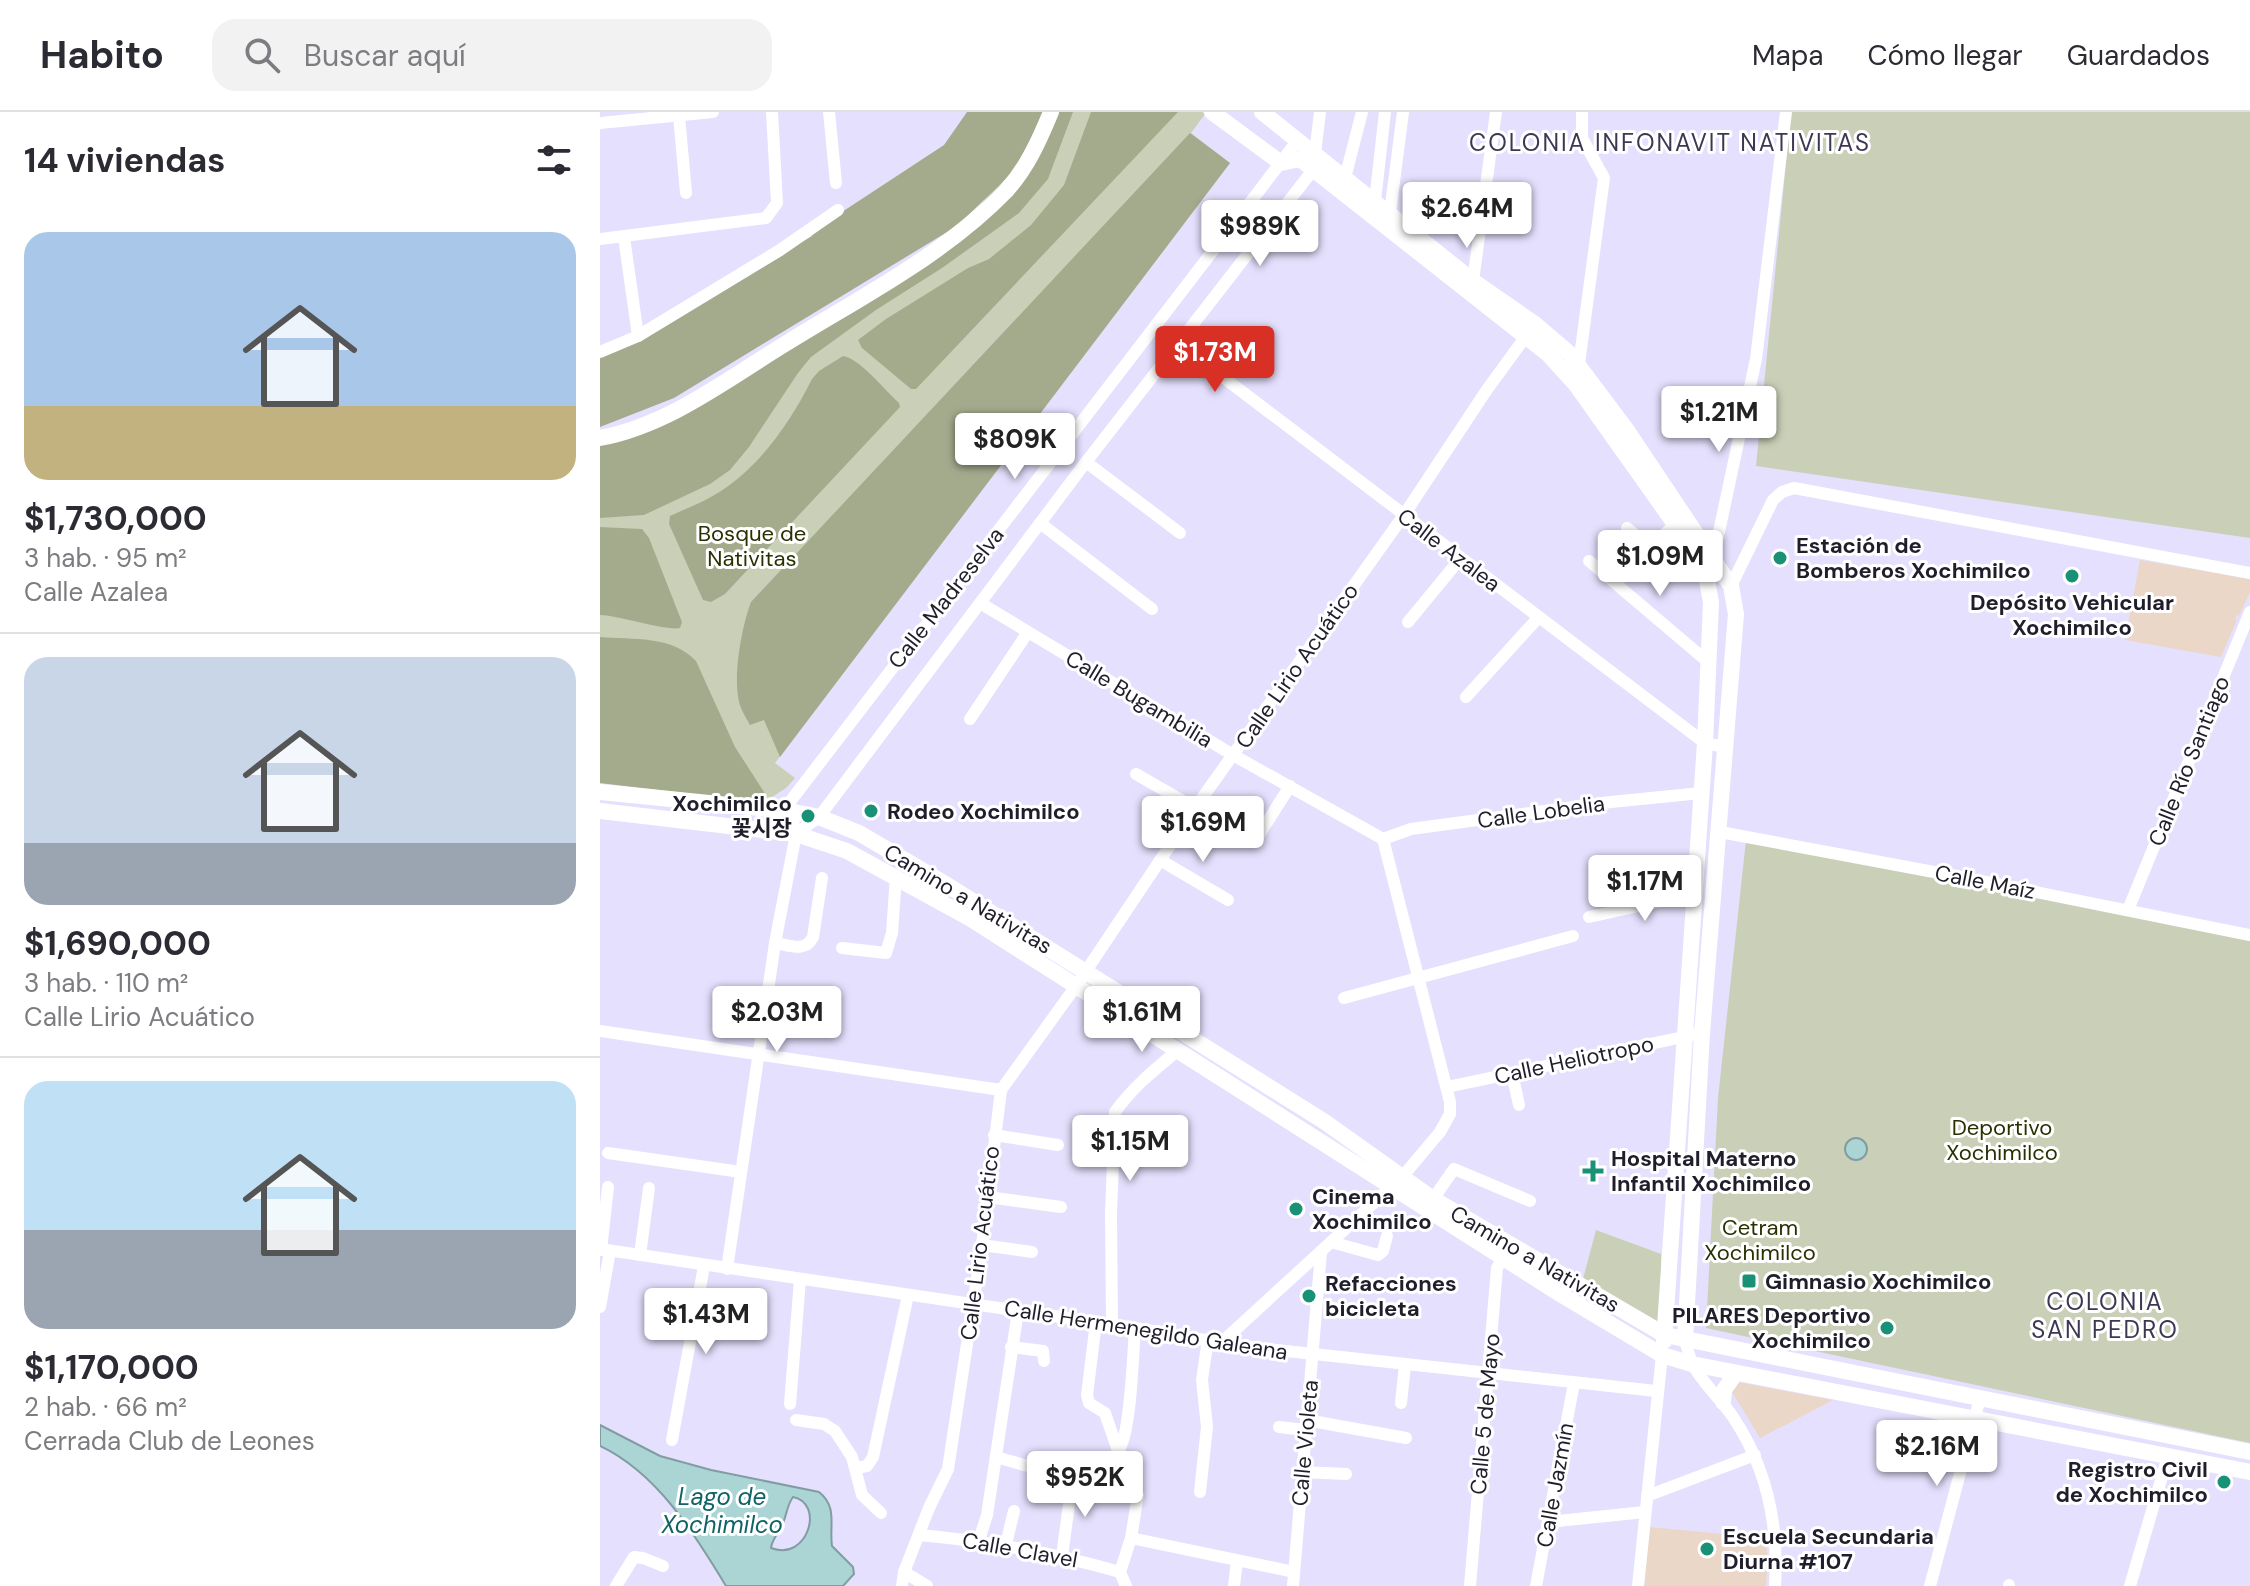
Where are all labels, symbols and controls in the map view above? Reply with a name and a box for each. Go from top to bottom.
search box [212,19,772,91]
text: Habito [40,30,164,80]
icon: search [240,33,284,77]
text: Buscar aquí [304,36,466,75]
text: Mapa [1752,37,1823,74]
text: Cómo llegar [1867,37,2023,74]
text: Guardados [2067,37,2210,74]
district label: COLONIA INFONAVIT NATIVITAS [1469,127,1871,158]
text: 14 viviendas [24,138,225,183]
icon: filters [532,138,576,182]
pin: $2.64M [1402,182,1532,250]
text: $2.64M [1421,191,1513,225]
pin: $989K [1204,200,1316,268]
text: $989K [1219,209,1301,243]
icon: home [228,284,372,428]
pin: $1.73M [1150,326,1280,394]
text: $1.73M [1173,335,1257,369]
pin: $1.21M [1654,386,1784,454]
text: $1.21M [1679,395,1759,429]
pin: $809K [959,413,1071,481]
text: $809K [973,422,1057,456]
text: $1,730,000 [24,496,207,541]
street label: Calle Azalea [1392,502,1506,598]
park label: Bosque de Nativitas [698,519,806,573]
street label: Calle Madreselva [882,521,1010,675]
pin: $1.09M [1595,530,1725,598]
place label: Estación de Bomberos Xochimilco [1796,531,2031,585]
text: $1.09M [1616,539,1704,573]
text: 3 hab. · 95 m² [24,541,187,575]
marker: Estación de Bomberos Xochimilco [1771,549,1789,567]
marker: Depósito Vehicular Xochimilco [2063,567,2081,585]
text: Calle Azalea [24,575,168,609]
street label: Calle Lirio Acuático [1229,578,1365,754]
place label: Depósito Vehicular Xochimilco [1970,588,2174,642]
street label: Calle Bugambilia [1060,644,1218,754]
street label: Calle Río Santiago [2142,672,2236,850]
icon: home [228,709,372,853]
place label: Xochimilco 꽃시장 [672,789,792,843]
street label: Calle Lobelia [1475,789,1607,835]
pin: $1.69M [1138,796,1268,864]
place label: Rodeo Xochimilco [887,797,1080,826]
marker: Rodeo Xochimilco [862,802,880,820]
text: $1.69M [1160,805,1246,839]
marker: Xochimilco 꽃시장 [799,807,817,825]
street label: Camino a Nativitas [879,837,1057,961]
pin: $1.17M [1580,855,1710,923]
street label: Calle Maíz [1932,858,2038,906]
text: $1.17M [1606,864,1684,898]
text: $1,690,000 [24,921,211,966]
text: 3 hab. · 110 m² [24,966,188,1000]
pin: $2.03M [712,986,842,1054]
pin: $1.61M [1077,986,1207,1054]
text: $2.03M [730,995,824,1029]
text: $1.61M [1102,995,1182,1029]
text: Calle Lirio Acuático [24,1000,255,1034]
street label: Calle Heliotropo [1492,1029,1656,1091]
park label: Deportivo Xochimilco [1946,1113,2058,1167]
pin: $1.15M [1065,1115,1195,1183]
text: $1.15M [1090,1124,1170,1158]
icon: home [228,1133,372,1277]
street label: Calle Lirio Acuático [954,1144,1006,1342]
place label: Hospital Materno Infantil Xochimilco [1611,1144,1811,1198]
marker: Hospital Materno Infantil Xochimilco [1582,1160,1604,1182]
place label: Cinema Xochimilco [1312,1182,1432,1236]
street label: Camino a Nativitas [1445,1199,1625,1319]
marker: Cinema Xochimilco [1287,1200,1305,1218]
park label: Cetram Xochimilco [1704,1213,1816,1267]
place label: Gimnasio Xochimilco [1765,1267,1991,1296]
place label: Refacciones bicicleta [1325,1269,1457,1323]
marker: Gimnasio Xochimilco [1740,1272,1758,1290]
district label: COLONIA SAN PEDRO [2031,1286,2179,1345]
marker: Refacciones bicicleta [1300,1287,1318,1305]
pin: $1.43M [641,1288,771,1356]
street label: Calle Hermenegildo Galeana [1002,1293,1290,1367]
text: $1.43M [662,1297,750,1331]
place label: PILARES Deportivo Xochimilco [1672,1301,1871,1355]
marker: PILARES Deportivo Xochimilco [1878,1319,1896,1337]
street label: Calle 5 de Mayo [1464,1332,1506,1496]
text: $1,170,000 [24,1345,199,1390]
street label: Calle Violeta [1285,1379,1325,1507]
text: 2 hab. · 66 m² [24,1390,187,1424]
street label: Calle Jazmín [1530,1420,1580,1550]
pin: $2.16M [1872,1420,2002,1488]
text: Cerrada Club de Leones [24,1424,315,1458]
text: $2.16M [1894,1429,1980,1463]
pin: $952K [1029,1451,1141,1519]
place label: Registro Civil de Xochimilco [2055,1455,2208,1509]
text: $952K [1045,1460,1125,1494]
marker: Registro Civil de Xochimilco [2215,1473,2233,1491]
water label: Lago de Xochimilco [660,1481,783,1540]
place label: Escuela Secundaria Diurna #107 [1723,1522,1934,1576]
street label: Calle Clavel [960,1526,1080,1574]
marker: Escuela Secundaria Diurna #107 [1698,1540,1716,1558]

